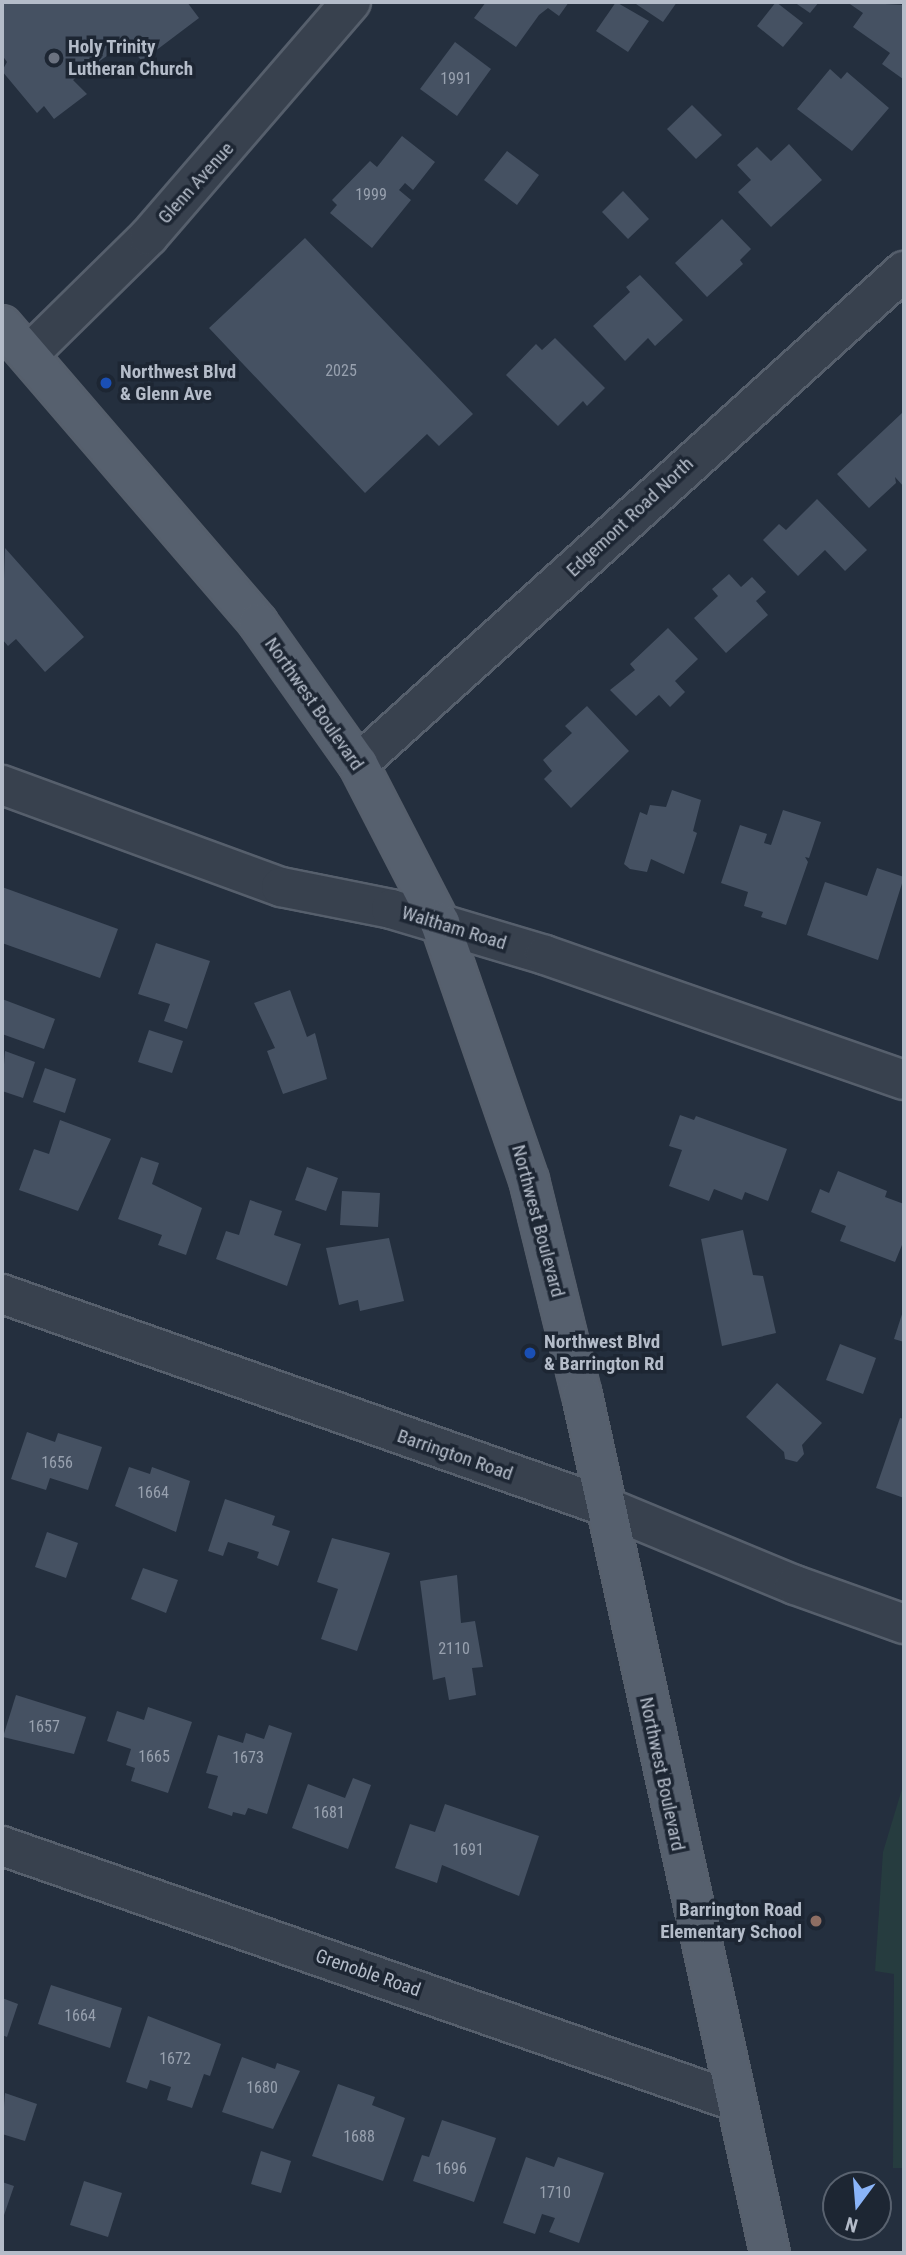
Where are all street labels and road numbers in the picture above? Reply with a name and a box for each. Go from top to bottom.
street label: Glenn Avenue [153,137,239,229]
street label: Edgemont Road North [562,452,698,582]
street label: Northwest Boulevard [260,633,368,775]
street label: Waltham Road [399,901,509,955]
street label: Northwest Boulevard [507,1142,569,1300]
street label: Barrington Road [394,1425,516,1485]
street label: Northwest Boulevard [635,1695,689,1853]
street label: Grenoble Road [312,1944,424,2002]

